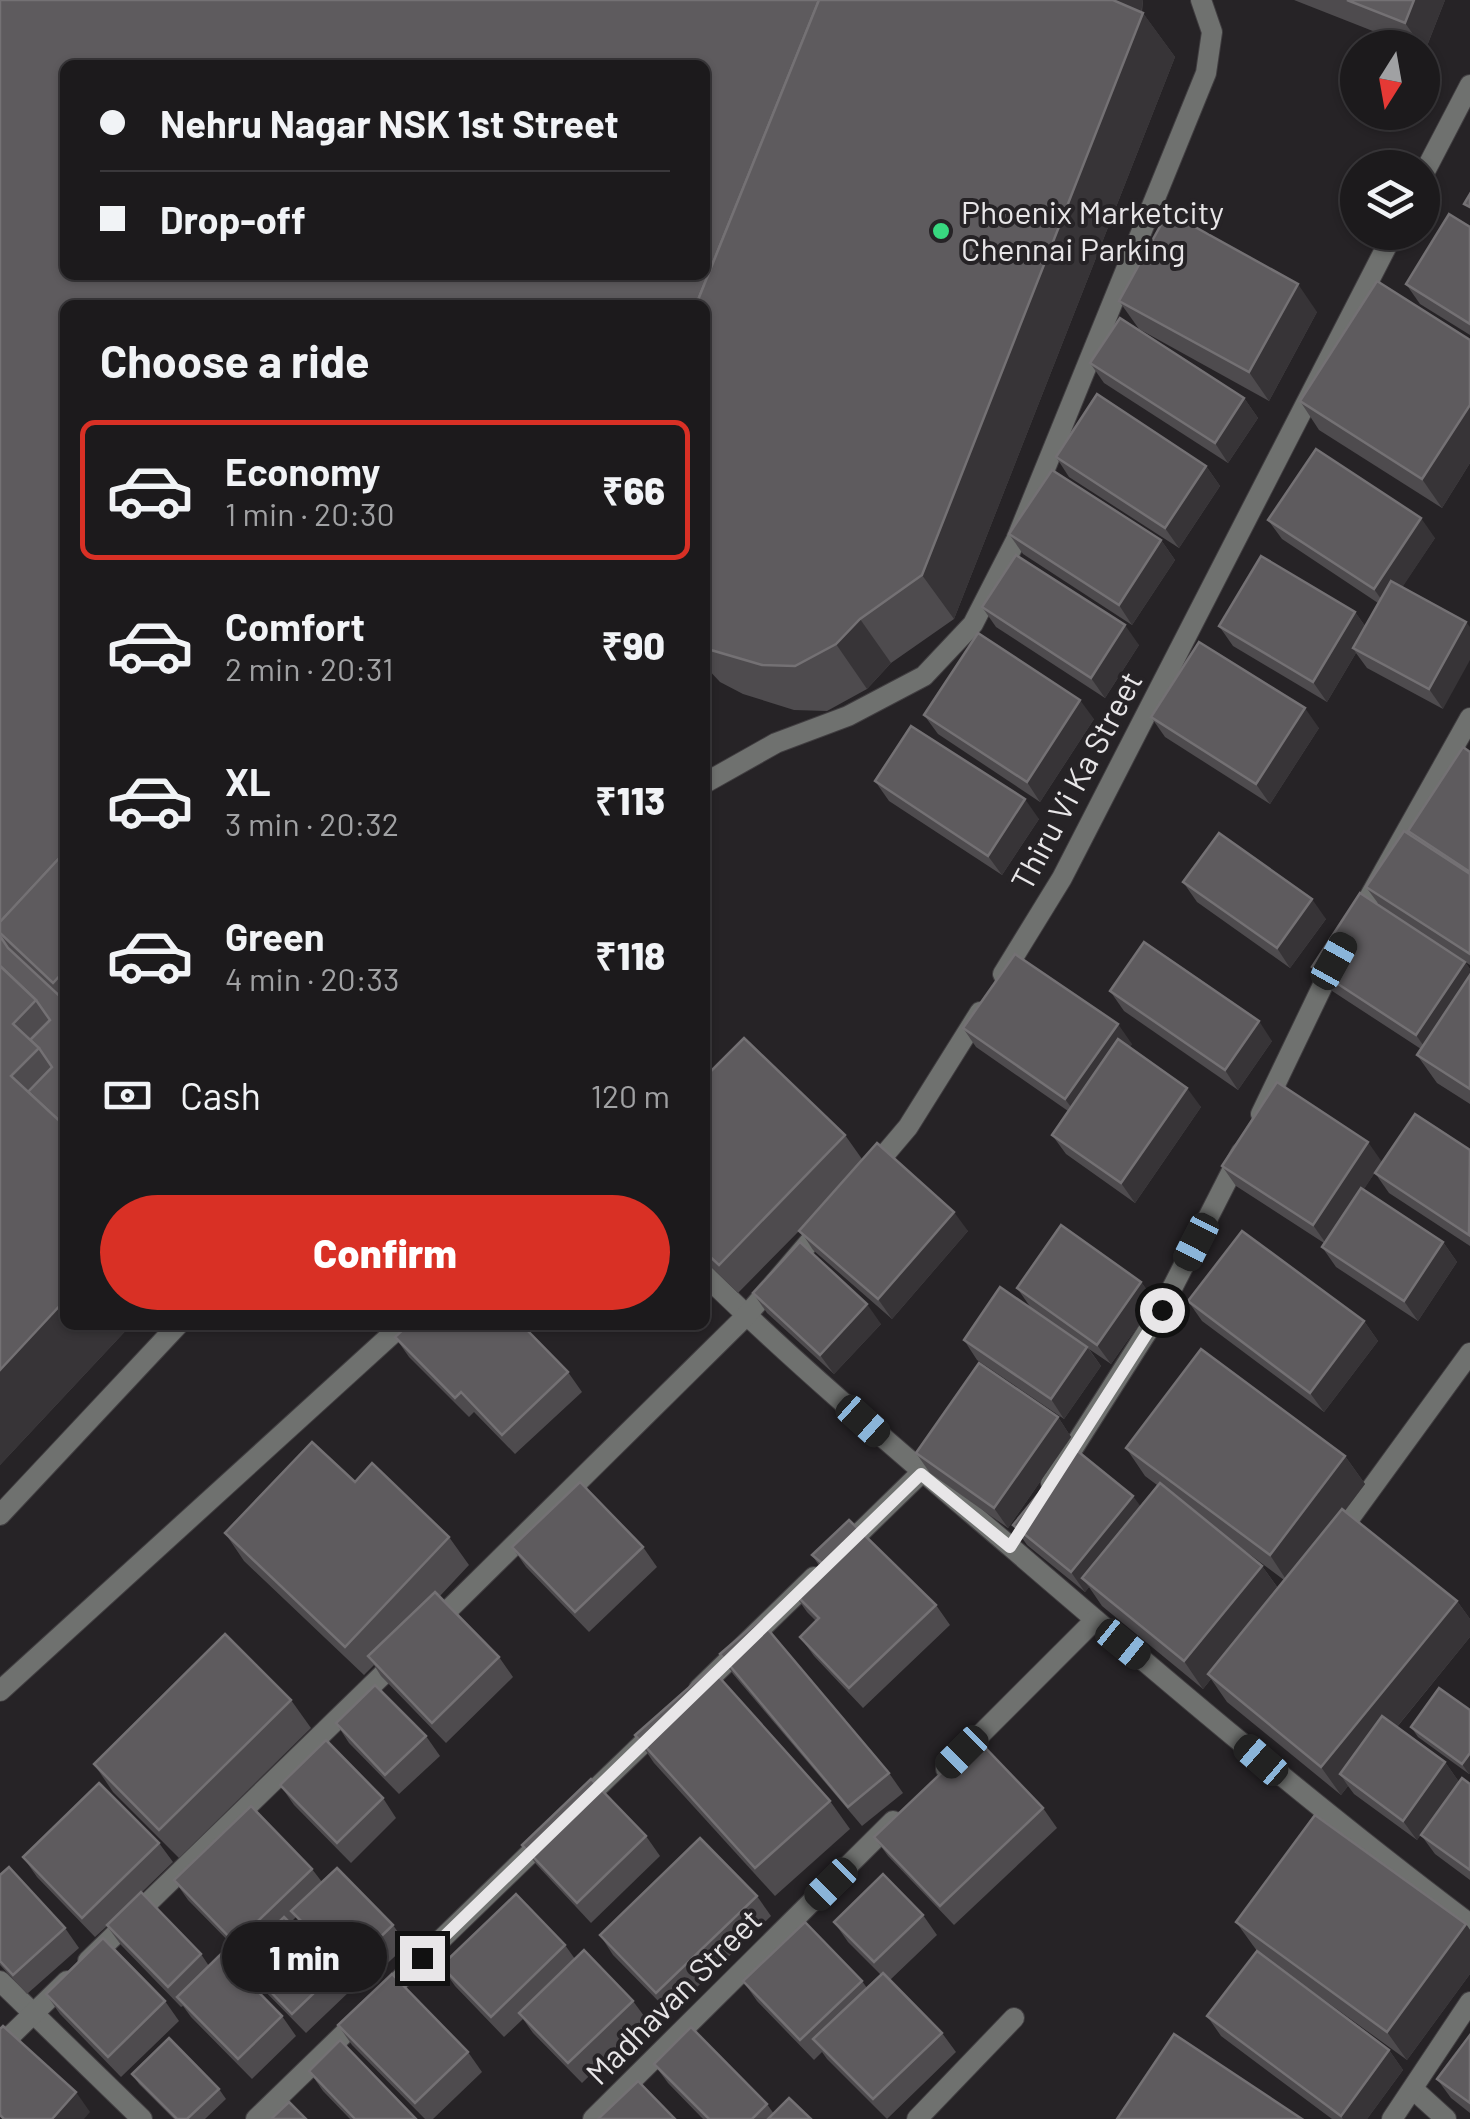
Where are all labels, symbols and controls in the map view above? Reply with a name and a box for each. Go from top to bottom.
north arrow [1340,30,1440,130]
map controls [1340,30,1440,250]
text: Nehru Nagar NSK 1st Street [160,100,619,146]
button: layers [1340,150,1440,250]
place label: Phoenix Marketcity Chennai Parking [961,192,1224,267]
text: Drop-off [160,196,306,242]
marker: Phoenix Marketcity Chennai Parking [930,220,952,242]
text: Choose a ride [100,333,370,387]
icon: car [105,445,195,535]
text: Economy [225,448,380,494]
text: ₹66 [602,467,665,513]
text: 1 min · 20:30 [225,494,395,532]
icon: car [105,600,195,690]
text: Comfort [225,603,365,649]
text: ₹90 [601,622,665,668]
text: 2 min · 20:31 [225,649,393,687]
street label: Thiru Vi Ka Street [1002,664,1149,896]
icon: car [105,755,195,845]
text: XL [225,758,271,804]
text: ₹113 [595,777,665,823]
text: 3 min · 20:32 [225,804,399,842]
icon: car [105,910,195,1000]
text: Green [225,913,325,959]
car [1306,927,1362,995]
text: ₹118 [595,932,665,978]
text: 4 min · 20:33 [225,959,399,997]
icon: cash [100,1068,155,1123]
text: Cash [180,1072,261,1118]
text: 120 m [591,1076,670,1114]
button: Confirm [100,1195,670,1310]
car [1169,1208,1223,1276]
route start [1140,1288,1185,1333]
car [831,1390,895,1452]
car [1090,1613,1156,1675]
car [930,1720,994,1784]
car [1229,1729,1293,1791]
car [799,1852,863,1916]
street label: Madhavan Street [577,1900,768,2091]
callout: 1 min [222,1923,387,1993]
route end [400,1936,445,1981]
text: 1 min [269,1938,340,1976]

